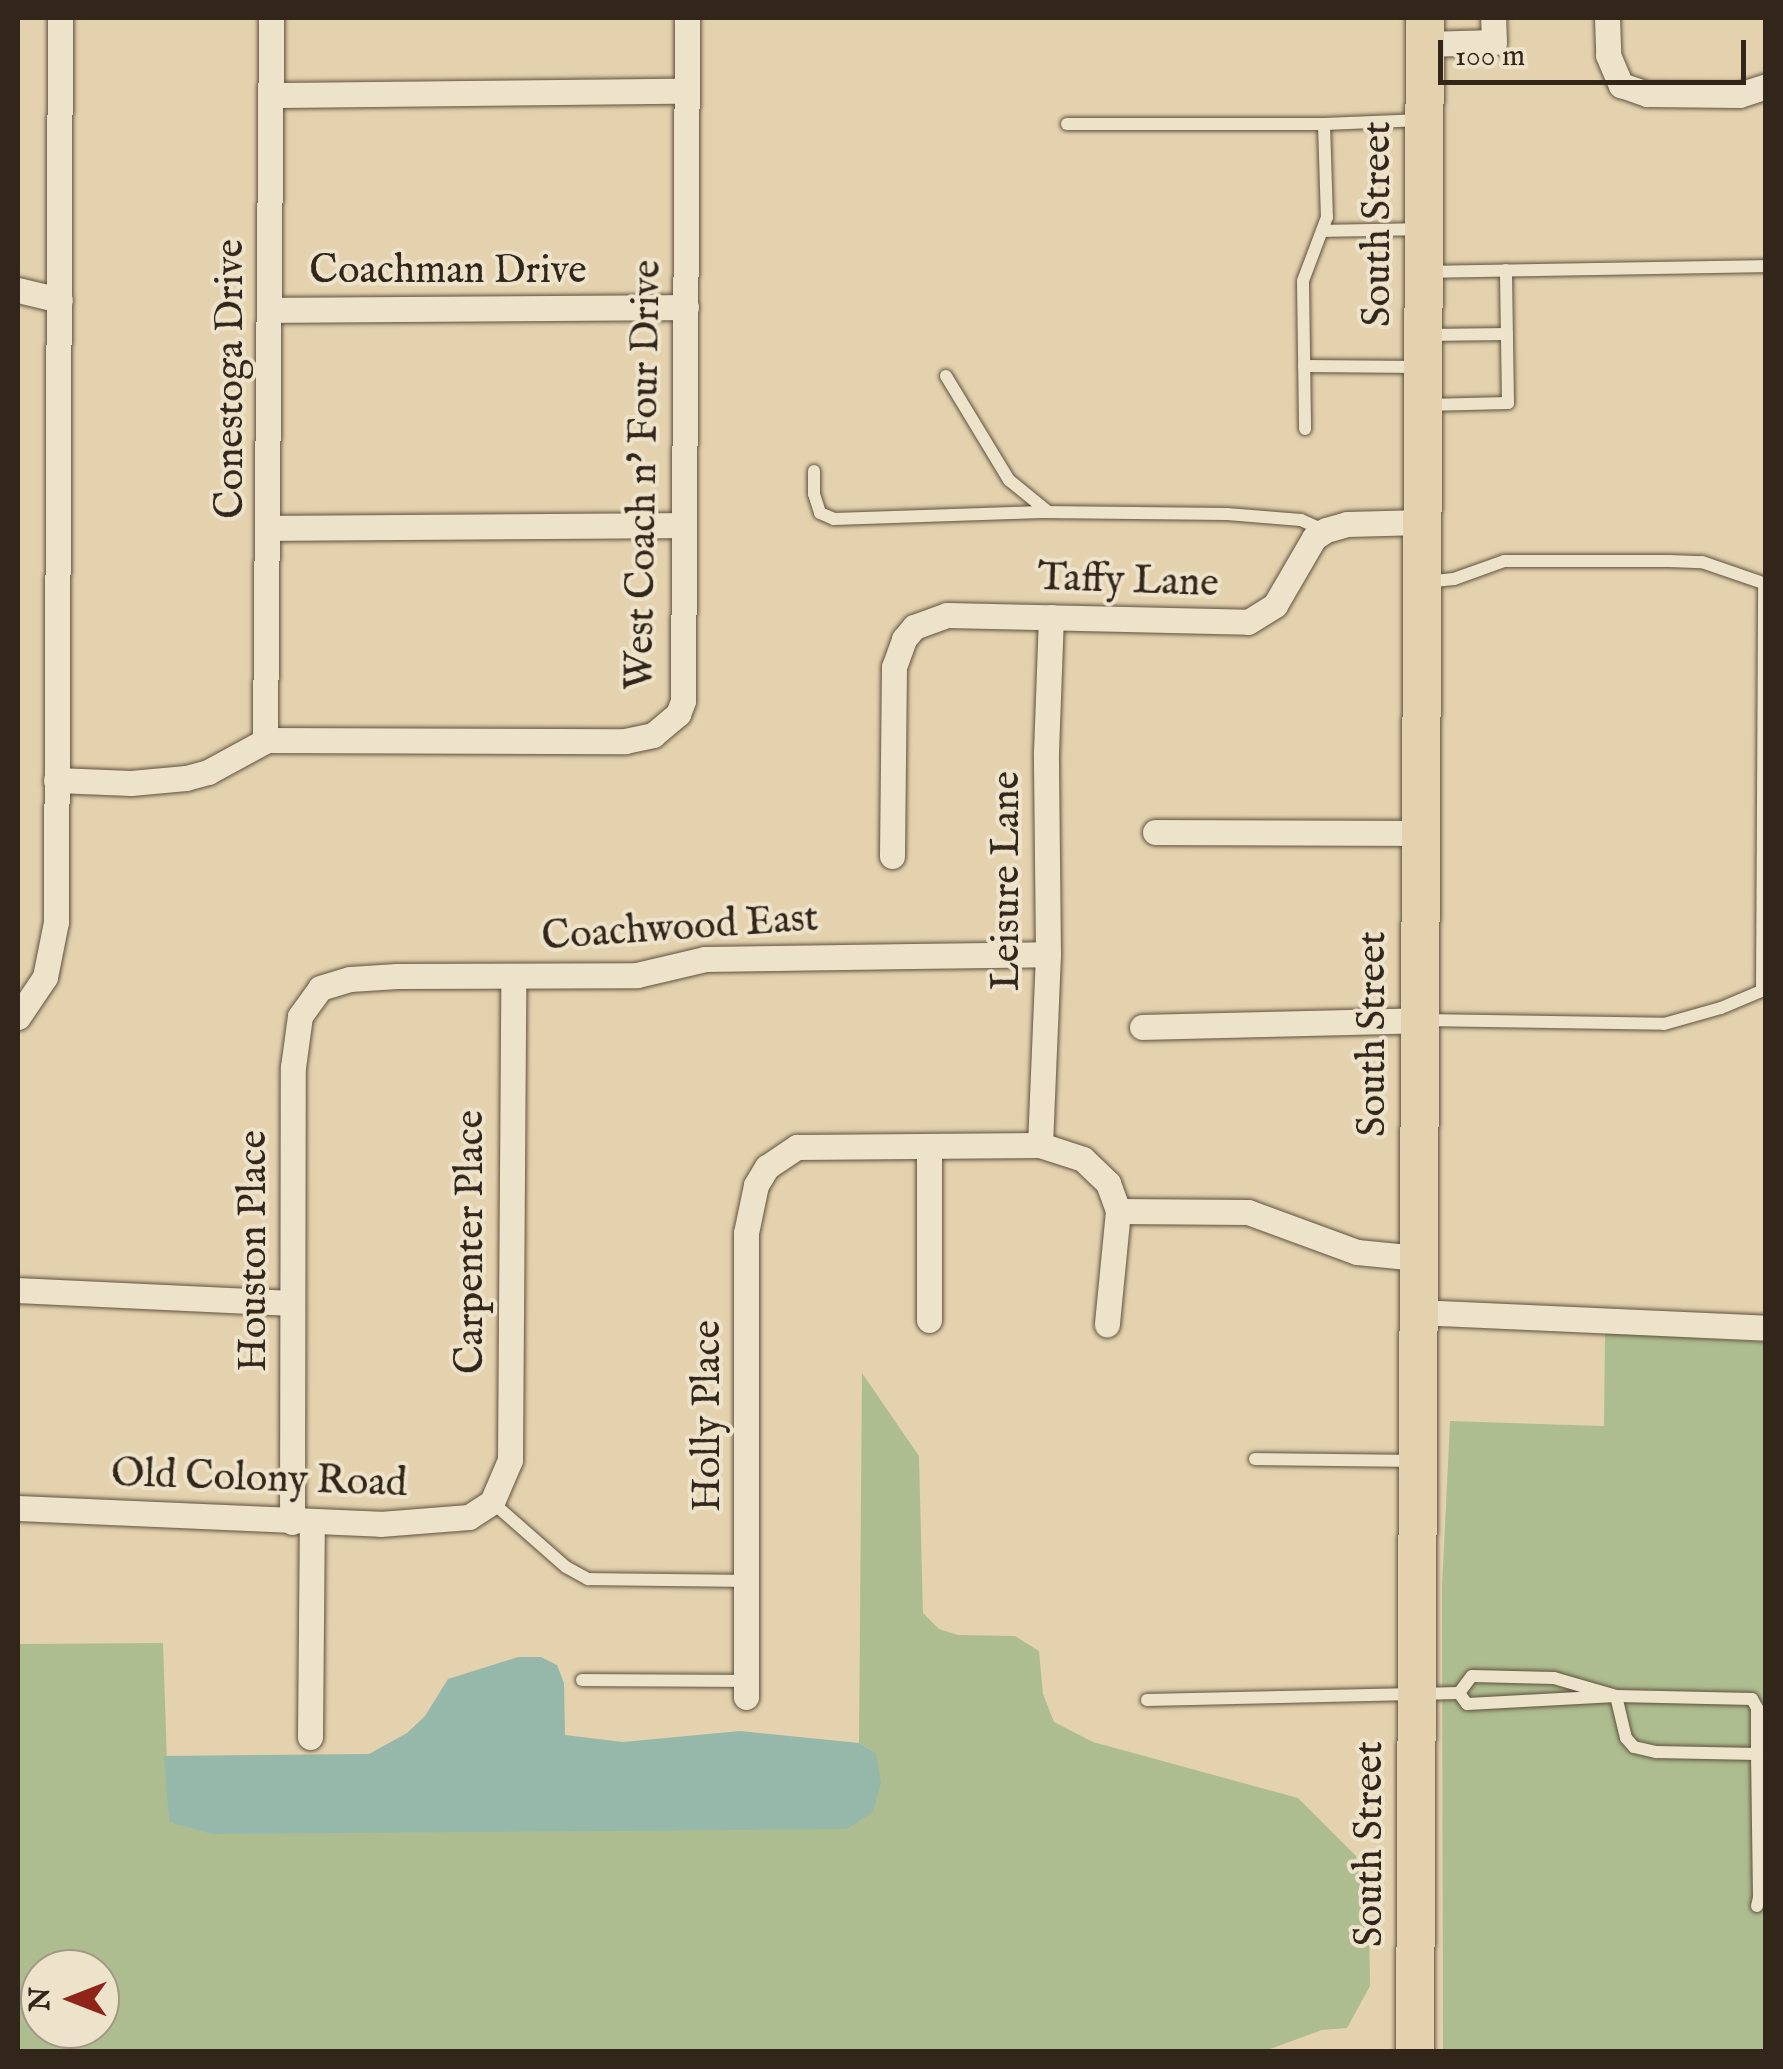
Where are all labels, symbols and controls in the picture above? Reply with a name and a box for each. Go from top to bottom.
scale bar [1443,20,1750,82]
text: 100 m [1455,38,1525,76]
street label: South Street [1355,121,1403,327]
street label: Conestoga Drive [208,239,256,519]
street label: Coachman Drive [309,248,587,296]
street label: West Coach n' Four Drive [617,259,673,691]
street label: Taffy Lane [1037,555,1219,609]
street label: Leisure Lane [984,771,1032,991]
street label: Coachwood East [540,895,820,963]
street label: South Street [1350,931,1398,1137]
street label: Carpenter Place [448,1110,496,1374]
street label: Houston Place [231,1130,279,1372]
street label: Holly Place [685,1320,733,1512]
street label: Old Colony Road [110,1451,408,1509]
street label: South Street [1347,1741,1395,1947]
north arrow [20,1949,120,2049]
text: N [24,1987,59,2011]

